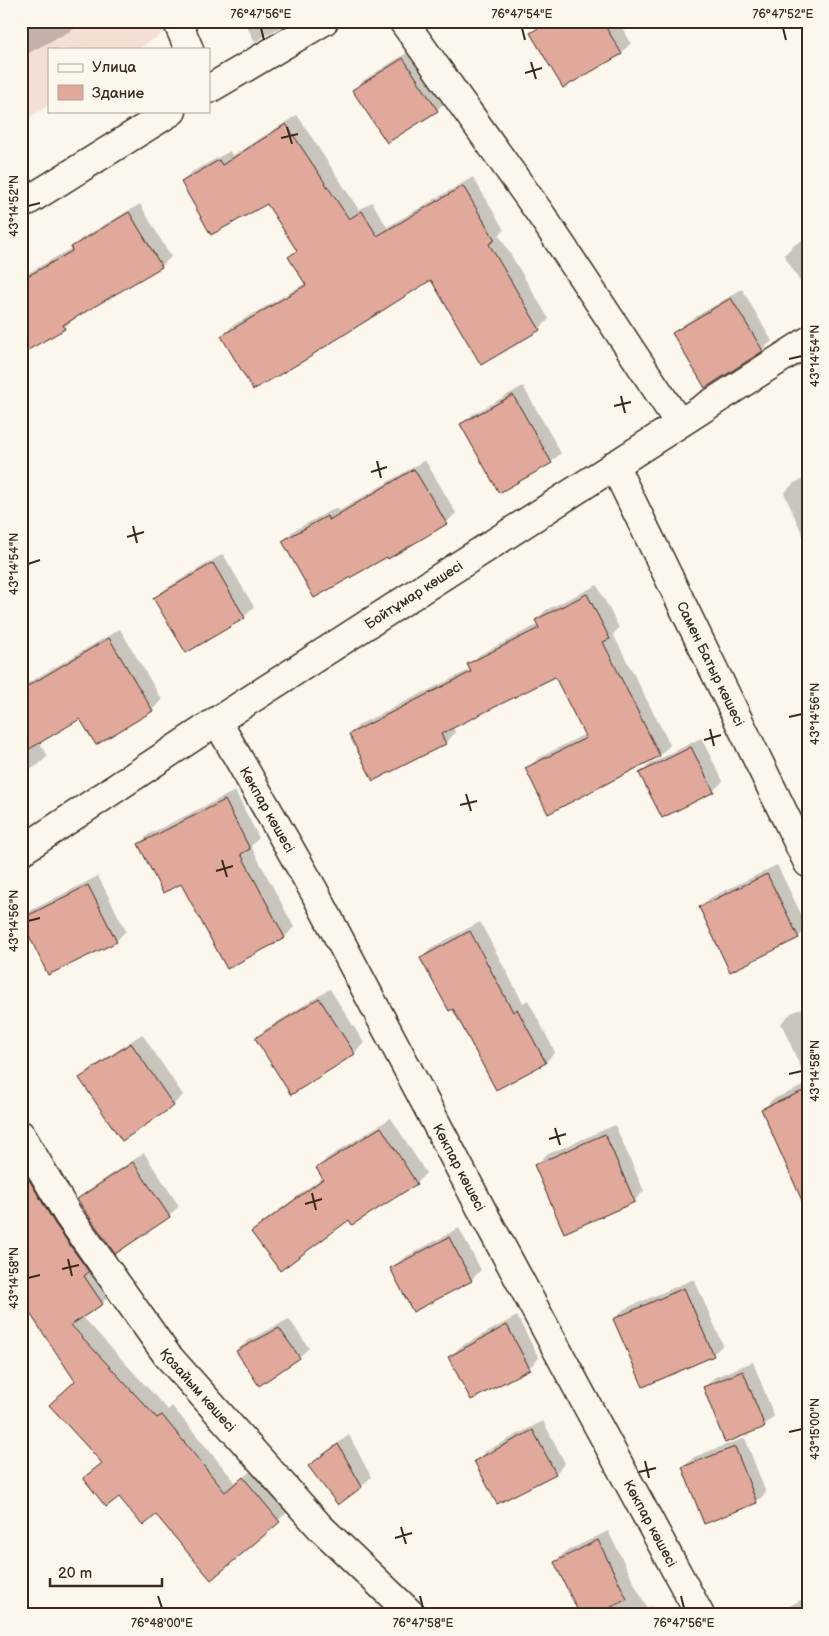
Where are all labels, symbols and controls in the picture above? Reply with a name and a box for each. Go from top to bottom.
text: 76°47'56"E [230,7,292,22]
text: 76°47'54"E [492,7,553,22]
text: 76°47'52"E [753,7,813,22]
legend [48,48,210,112]
text: Улица [92,58,137,77]
text: Здание [92,84,144,103]
text: 43°14'52"N [7,175,22,237]
text: 43°14'54"N [808,325,823,387]
text: 43°14'54"N [7,533,22,595]
street label: Бойтұмар көшесі [362,557,466,633]
street label: Самен Батыр көшесі [673,599,748,729]
text: 43°14'56"N [808,683,823,745]
street label: Көкпар көшесі [236,764,298,856]
text: 43°14'56"N [7,890,22,952]
text: 43°14'58"N [808,1040,823,1102]
street label: Көкпар көшесі [429,1121,489,1214]
text: 43°14'58"N [7,1247,22,1309]
street label: Қозайым көшесі [156,1345,239,1436]
text: 43°15'00"N [808,1398,823,1460]
street label: Көкпар көшесі [620,1477,680,1570]
scale bar [50,1556,162,1588]
text: 20 m [58,1564,92,1583]
text: 76°48'00"E [131,1616,193,1631]
text: 76°47'58"E [393,1616,453,1631]
text: 76°47'56"E [653,1616,715,1631]

